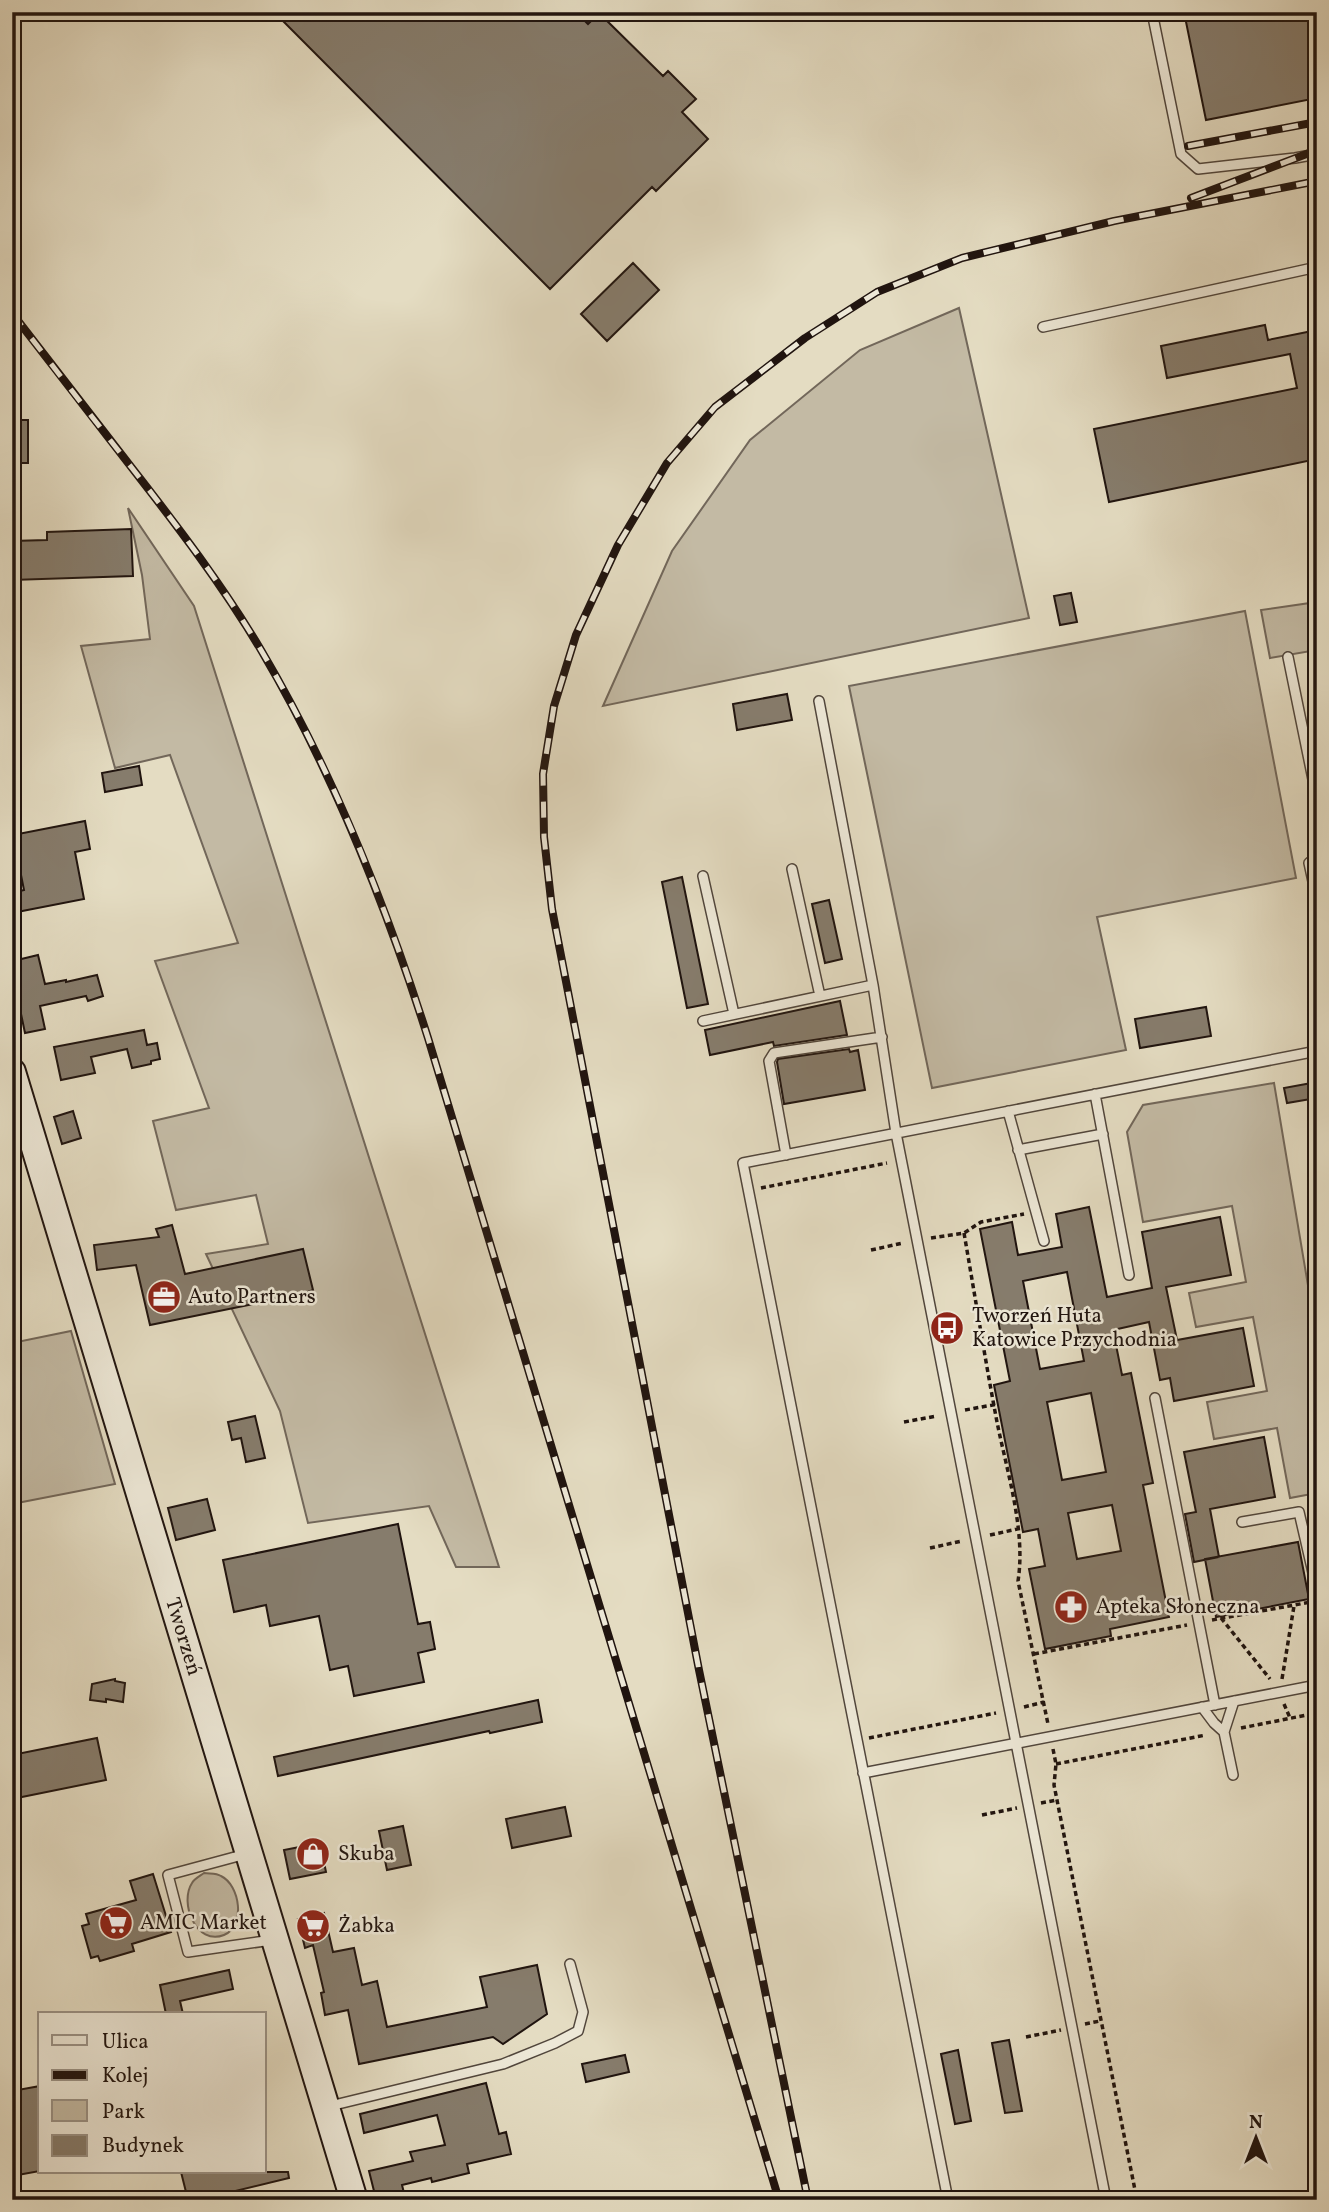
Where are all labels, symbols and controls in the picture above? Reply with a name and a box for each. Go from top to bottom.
office icon: Auto Partners [145,1278,183,1316]
place label: Auto Partners [188,1283,316,1312]
place label: Tworzeń Huta Katowice Przychodnia [972,1302,1177,1355]
bus stop icon: Tworzeń Huta Katowice Przychodnia [928,1309,966,1347]
pharmacy icon: Apteka Słoneczna [1052,1588,1090,1626]
place label: Apteka Słoneczna [1096,1593,1260,1622]
street label: Tworzeń [158,1594,209,1679]
shop icon: Skuba [294,1835,332,1873]
place label: Skuba [338,1840,395,1869]
supermarket icon: AMIC Market [97,1904,135,1942]
supermarket icon: Żabka [294,1907,332,1945]
place label: AMIC Market [140,1909,267,1938]
place label: Żabka [338,1912,395,1941]
legend [38,2012,266,2174]
text: Ulica [102,2028,149,2057]
text: Kolej [102,2062,149,2091]
text: Park [102,2098,145,2127]
north arrow [1220,2104,1290,2174]
text: N [1249,2110,1263,2136]
text: Budynek [102,2132,185,2161]

